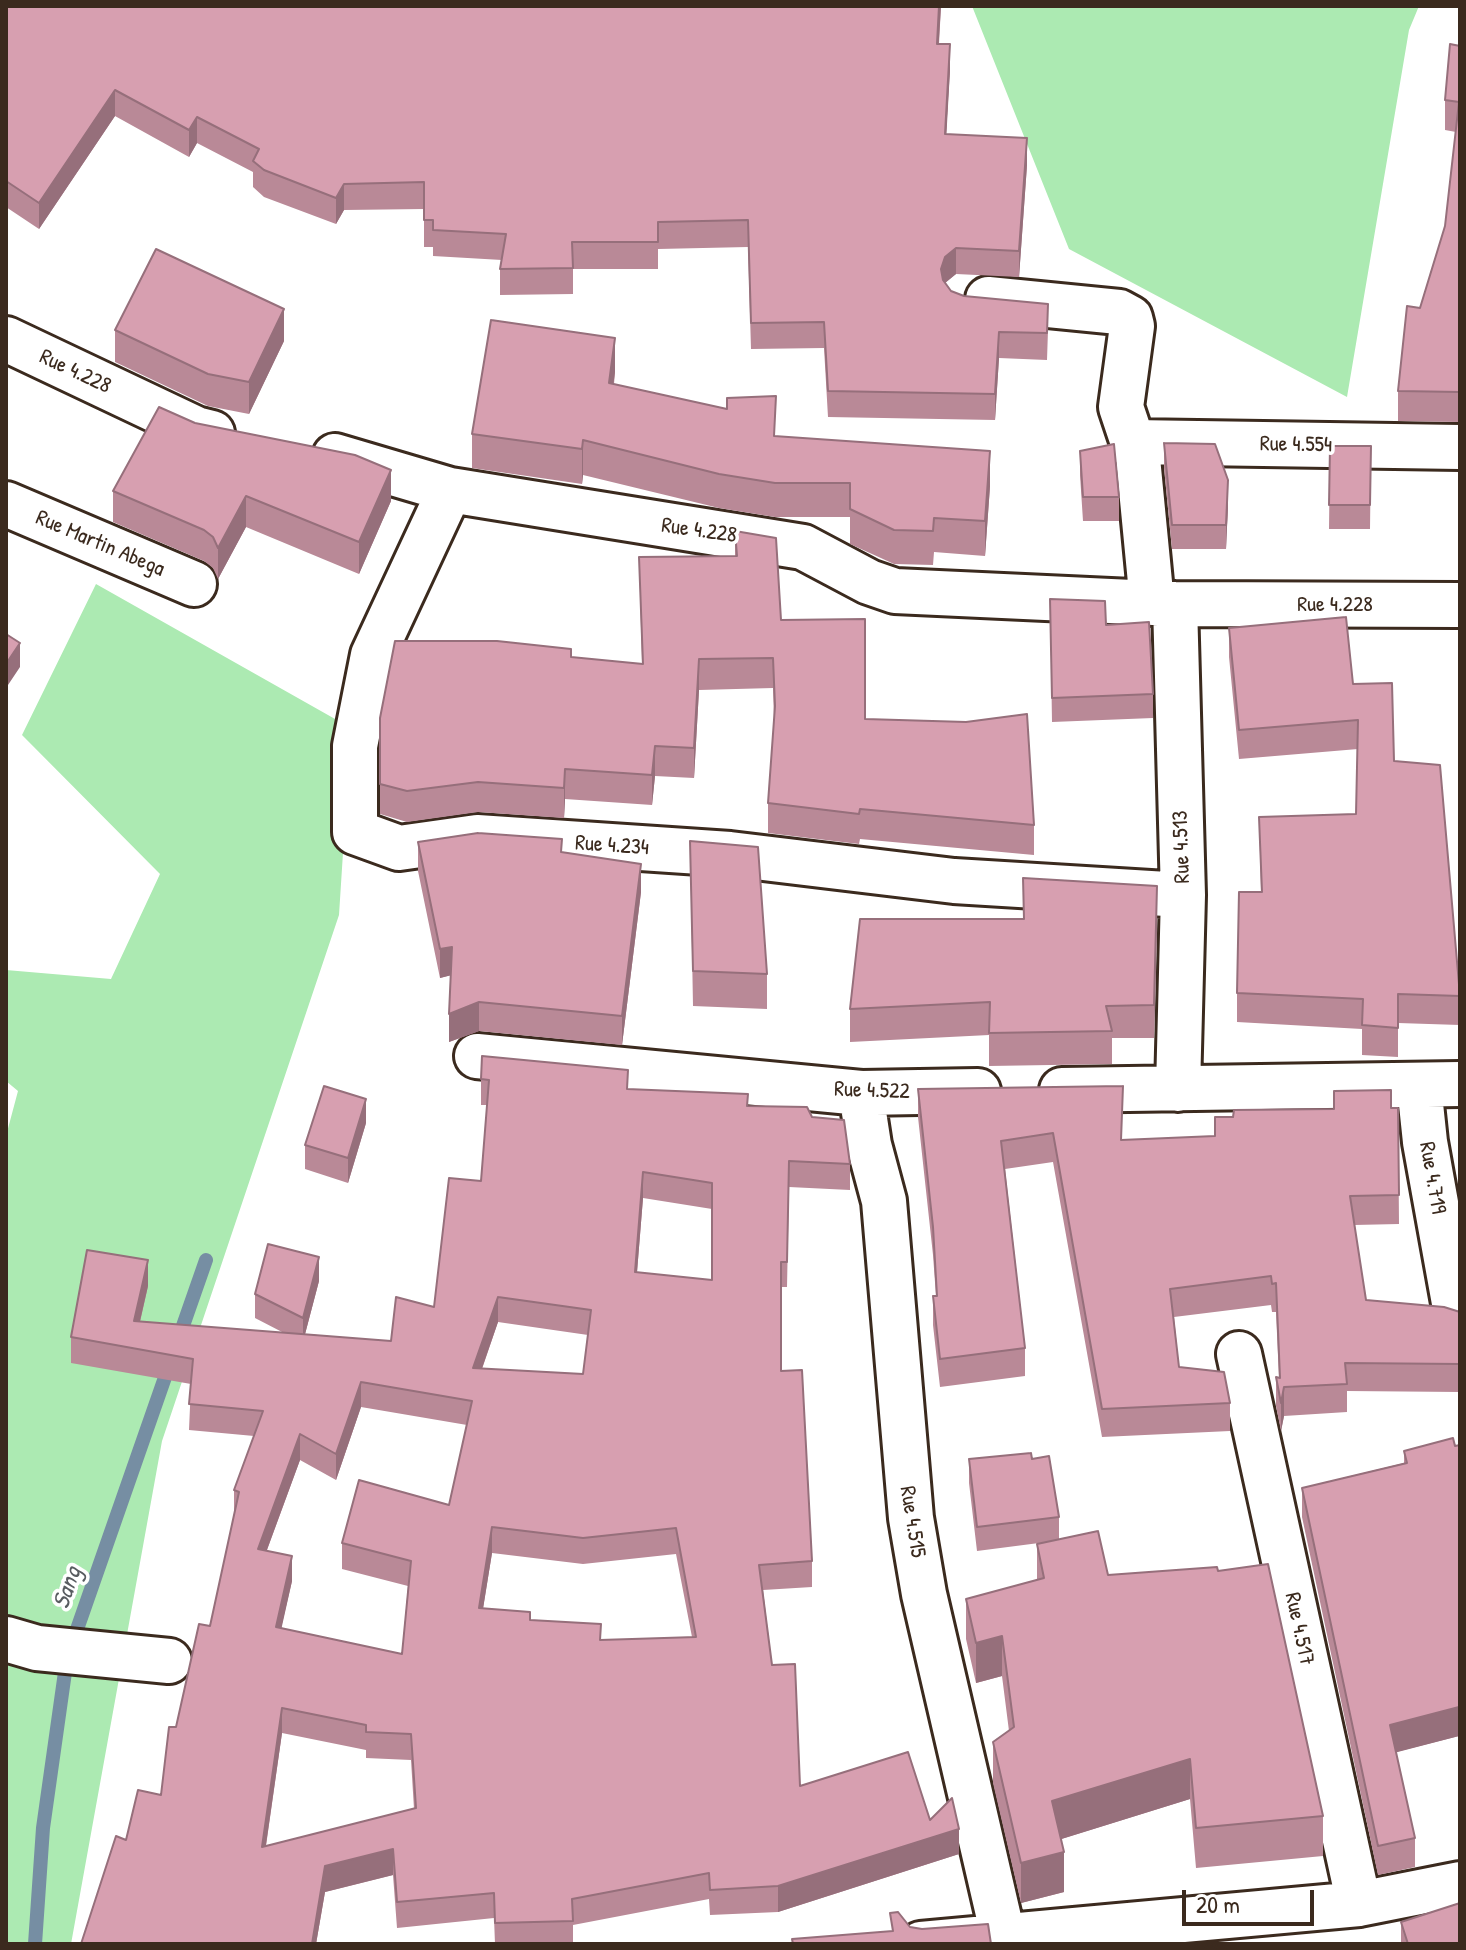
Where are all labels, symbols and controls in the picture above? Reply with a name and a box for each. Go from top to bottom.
street label: Rue 4.228 [35,344,115,400]
street label: Rue 4.554 [1260,431,1332,459]
street label: Rue Martin Abega [32,505,168,583]
street label: Rue 4.228 [660,513,738,549]
street label: Rue 4.228 [1297,592,1373,618]
street label: Rue 4.513 [1168,810,1196,884]
street label: Rue 4.234 [574,830,650,862]
street label: Rue 4.522 [834,1076,910,1106]
street label: Rue 4.719 [1413,1140,1451,1216]
street label: Rue 4.515 [893,1484,931,1560]
water label: Sang [48,1563,88,1613]
street label: Rue 4.517 [1278,1590,1320,1668]
scale bar [1186,1874,1318,1924]
text: 20 m [1196,1888,1240,1920]

